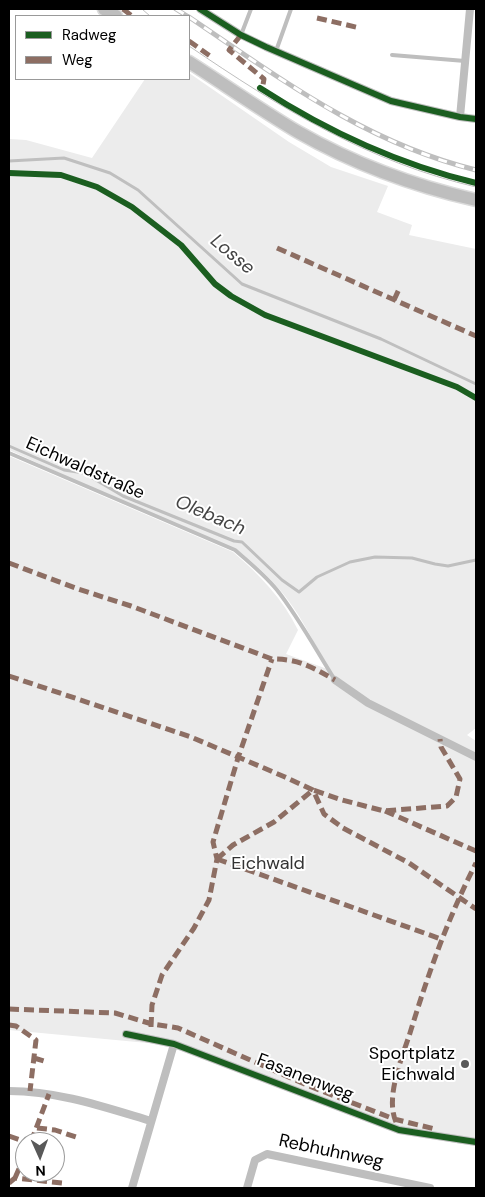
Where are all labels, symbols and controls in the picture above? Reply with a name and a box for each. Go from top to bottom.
legend [15,15,190,80]
text: Radweg [62,25,116,45]
text: Weg [62,50,93,70]
water label: Losse [205,230,259,280]
street label: Eichwaldstraße [22,433,148,505]
water label: Olebach [171,491,249,541]
park label: Eichwald [231,853,305,875]
place label: Sportplatz Eichwald [369,1043,455,1086]
street label: Fasanenweg [253,1050,357,1106]
marker: Sportplatz Eichwald [459,1058,471,1070]
street label: Rebhuhnweg [277,1130,385,1174]
north arrow [15,1132,65,1182]
text: N [35,1162,46,1180]

